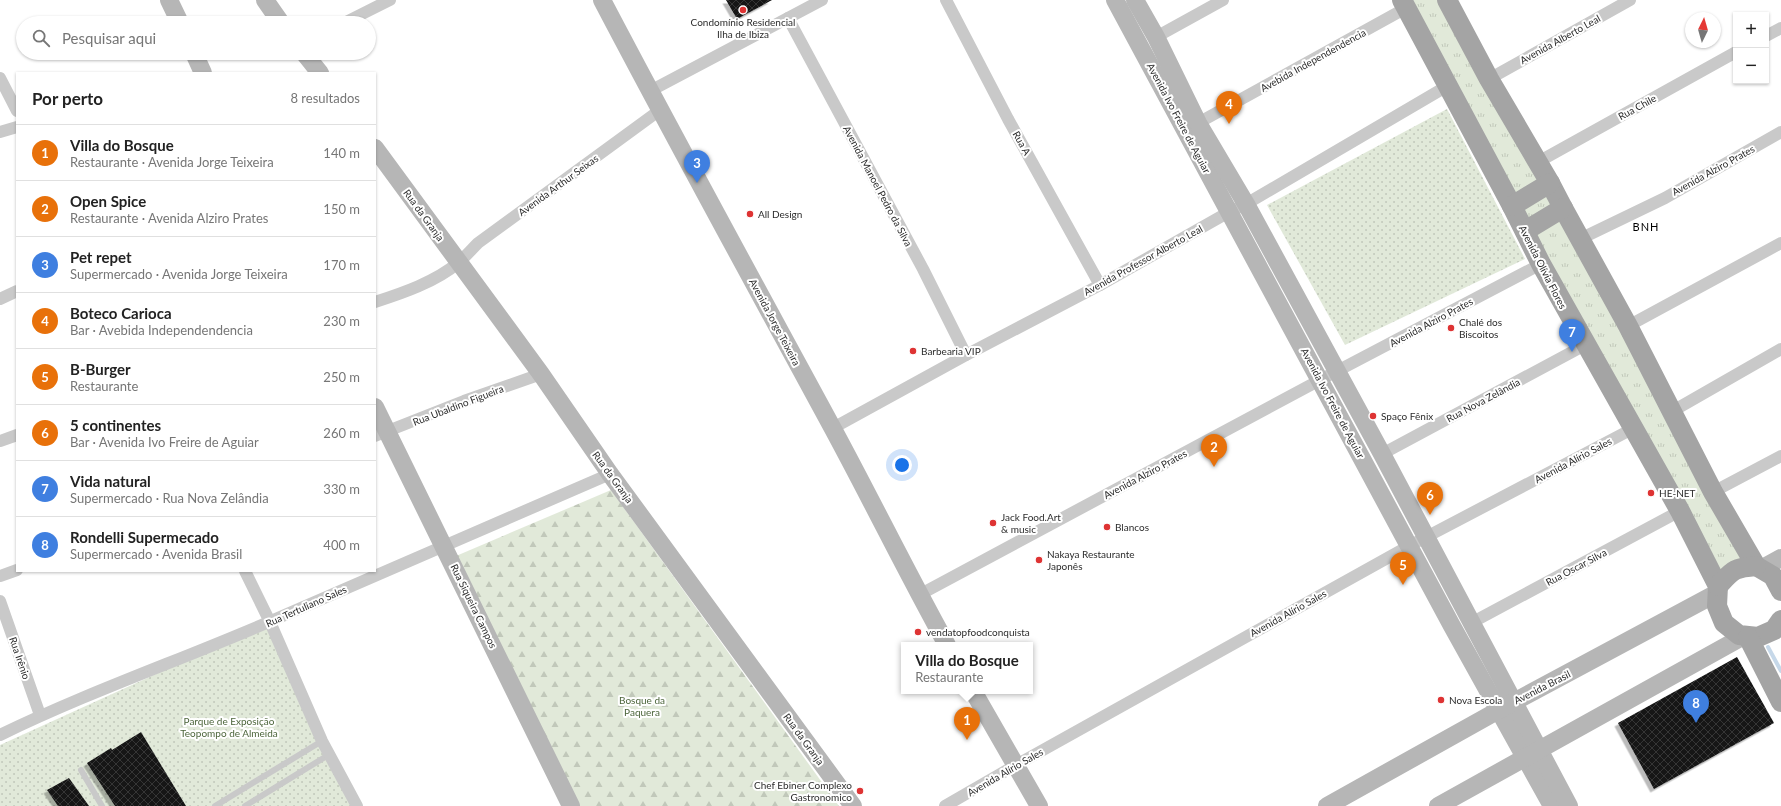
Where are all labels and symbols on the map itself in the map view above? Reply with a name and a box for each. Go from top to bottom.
marker: Condomínio Residencial Ilha de Ibiza [738,5,748,15]
street label: Avenida Alberto Leal [1518,12,1602,66]
north arrow [1685,12,1721,48]
place label: Condomínio Residencial Ilha de Ibiza [691,16,795,40]
street label: Avebida Independendencia [1258,26,1368,94]
street label: Avenida Ivo Freire de Aguiar [1145,61,1213,175]
pin: 4 [1216,91,1242,124]
street label: Rua Chile [1616,92,1658,122]
street label: Avenida Manoel Pedro da Silva [841,124,915,248]
street label: Rua A [1011,129,1034,157]
street label: Avenida Alziro Prates [1670,142,1756,198]
pin: 3 [684,150,710,183]
street label: Avenida Arthur Seixas [516,152,600,218]
street label: Rua da Granja [401,187,447,243]
place label: All Design [758,208,802,220]
marker: All Design [745,209,755,219]
district label: BNH [1633,220,1659,233]
street label: Avenida Professor Alberto Leal [1081,222,1205,298]
street label: Avenida Olívia Flores [1517,223,1569,311]
street label: Avenida Jorge Teixeira [747,276,803,368]
street label: Avenida Alziro Prates [1387,295,1475,349]
place label: Chalé dos Biscoitos [1459,316,1502,340]
pin: 7 [1559,319,1585,352]
marker: Chalé dos Biscoitos [1446,323,1456,333]
place label: Barbearia VIP [921,345,981,357]
marker: Barbearia VIP [908,346,918,356]
street label: Avenida Ivo Freire de Aguiar [1299,346,1367,460]
street label: Rua Nova Zelândia [1444,376,1522,424]
street label: Rua Ubaldino Figueira [411,382,505,428]
place label: Spaço Fênix [1381,410,1433,422]
marker: Spaço Fênix [1368,411,1378,421]
pin: 2 [1201,434,1227,467]
street label: Avenida Alírio Sales [1532,435,1614,485]
street label: Avenida Alziro Prates [1101,447,1189,501]
street label: Rua da Granja [590,449,636,505]
your location [892,455,912,475]
pin: 6 [1417,482,1443,515]
place label: HE-NET [1659,487,1696,499]
marker: HE-NET [1646,488,1656,498]
place label: Jack Food.Art & music [1001,511,1061,535]
marker: Jack Food.Art & music [988,518,998,528]
place label: Blancos [1115,521,1149,533]
marker: Blancos [1102,522,1112,532]
street label: Rua Oscar Silva [1543,546,1609,588]
place label: Nakaya Restaurante Japonês [1047,548,1135,572]
pin: 5 [1390,552,1416,585]
marker: Nakaya Restaurante Japonês [1034,555,1044,565]
street label: Rua Siqueira Campos [448,562,500,650]
street label: Rua Tertuliano Sales [264,583,348,629]
street label: Avenida Alírio Sales [1248,587,1328,639]
place label: vendatopfoodconquista [926,626,1030,638]
marker: vendatopfoodconquista [913,627,923,637]
street label: Rua Irênio [7,635,33,681]
street label: Avenida Brasil [1512,668,1572,706]
pin: 8 [1683,690,1709,723]
park label: Bosque da Paquera [619,694,665,718]
place label: Nova Escola [1449,694,1502,706]
marker: Nova Escola [1436,695,1446,705]
pin: 1 [954,707,980,740]
street label: Rua da Granja [781,711,827,767]
park label: Parque de Exposição Teopompo de Almeida [180,715,278,739]
street label: Avenida Alírio Sales [965,745,1045,799]
place label: Chef Ebiner Complexo Gastronomico [754,779,852,803]
marker: Chef Ebiner Complexo Gastronomico [855,786,865,796]

